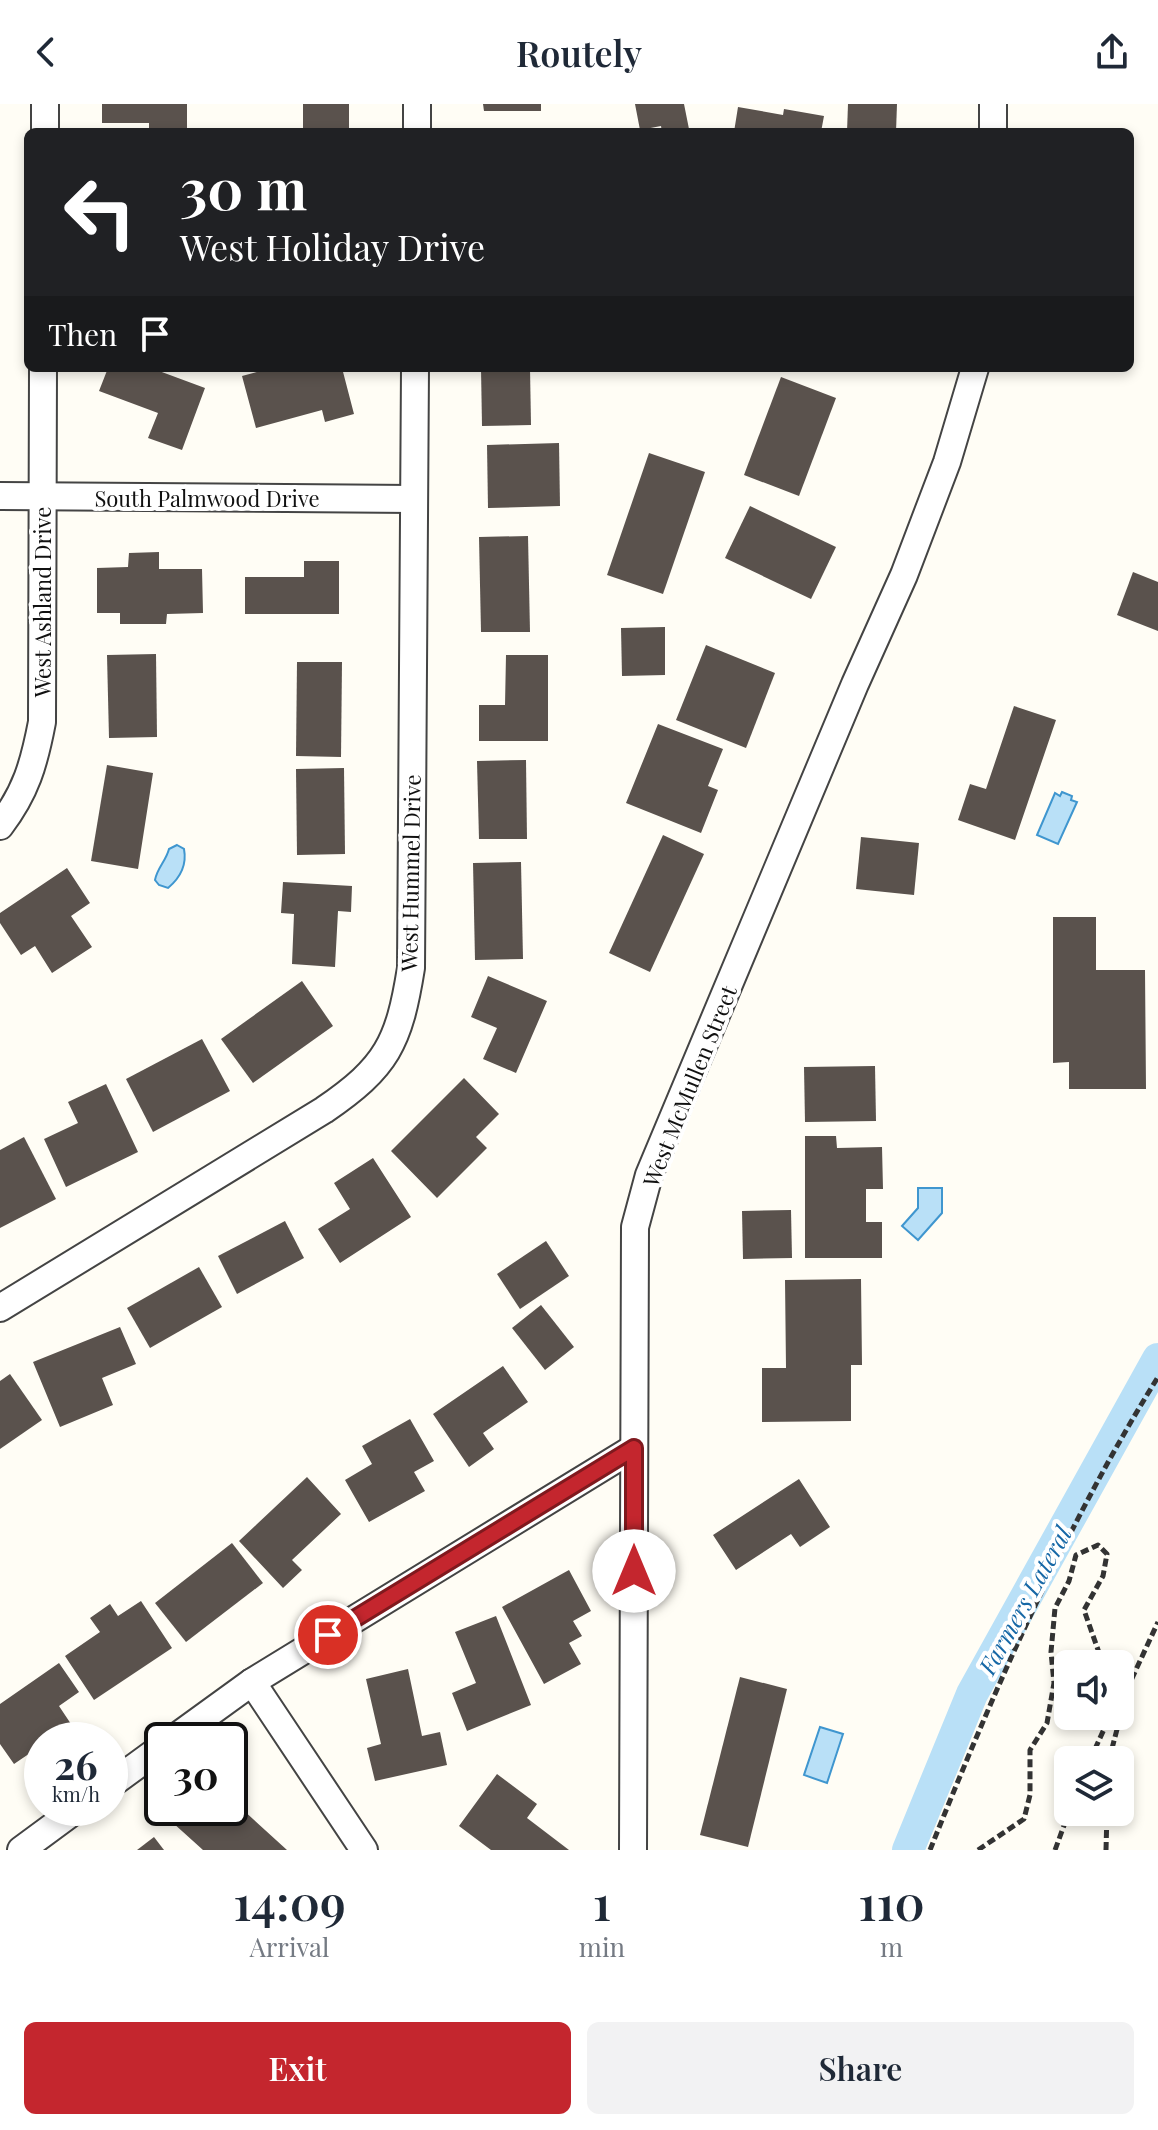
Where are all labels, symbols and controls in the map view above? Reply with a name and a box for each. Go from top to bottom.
text: Routely [516,28,642,76]
icon: back [24,30,68,74]
icon: share [1090,30,1134,74]
text: 30 m [180,150,307,225]
icon: left [48,160,152,264]
text: West Holiday Drive [180,222,485,270]
icon: arrive [133,312,177,356]
text: Then [48,314,117,354]
street label: South Palmwood Drive [94,483,320,513]
street label: West Ashland Drive [27,507,57,698]
street label: West Hummel Drive [393,774,427,973]
street label: West McMullen Street [635,980,744,1192]
water label: Farmers Lateral [970,1519,1079,1681]
position arrow [592,1529,676,1613]
pin [294,1601,362,1669]
icon: arrive [306,1613,350,1657]
map controls [1054,1650,1134,1826]
button: sound [1054,1650,1134,1730]
speed limit sign: 30 [144,1722,248,1826]
text: 26 [54,1737,98,1790]
button: layers [1054,1746,1134,1826]
text: km/h [52,1780,100,1807]
text: 14:09 [233,1869,346,1933]
text: 1 [593,1869,611,1933]
text: 110 [858,1869,925,1933]
text: Arrival [249,1929,329,1964]
text: min [579,1929,625,1964]
text: m [880,1929,903,1964]
button: Exit [24,2022,571,2114]
button: Share [587,2022,1134,2114]

